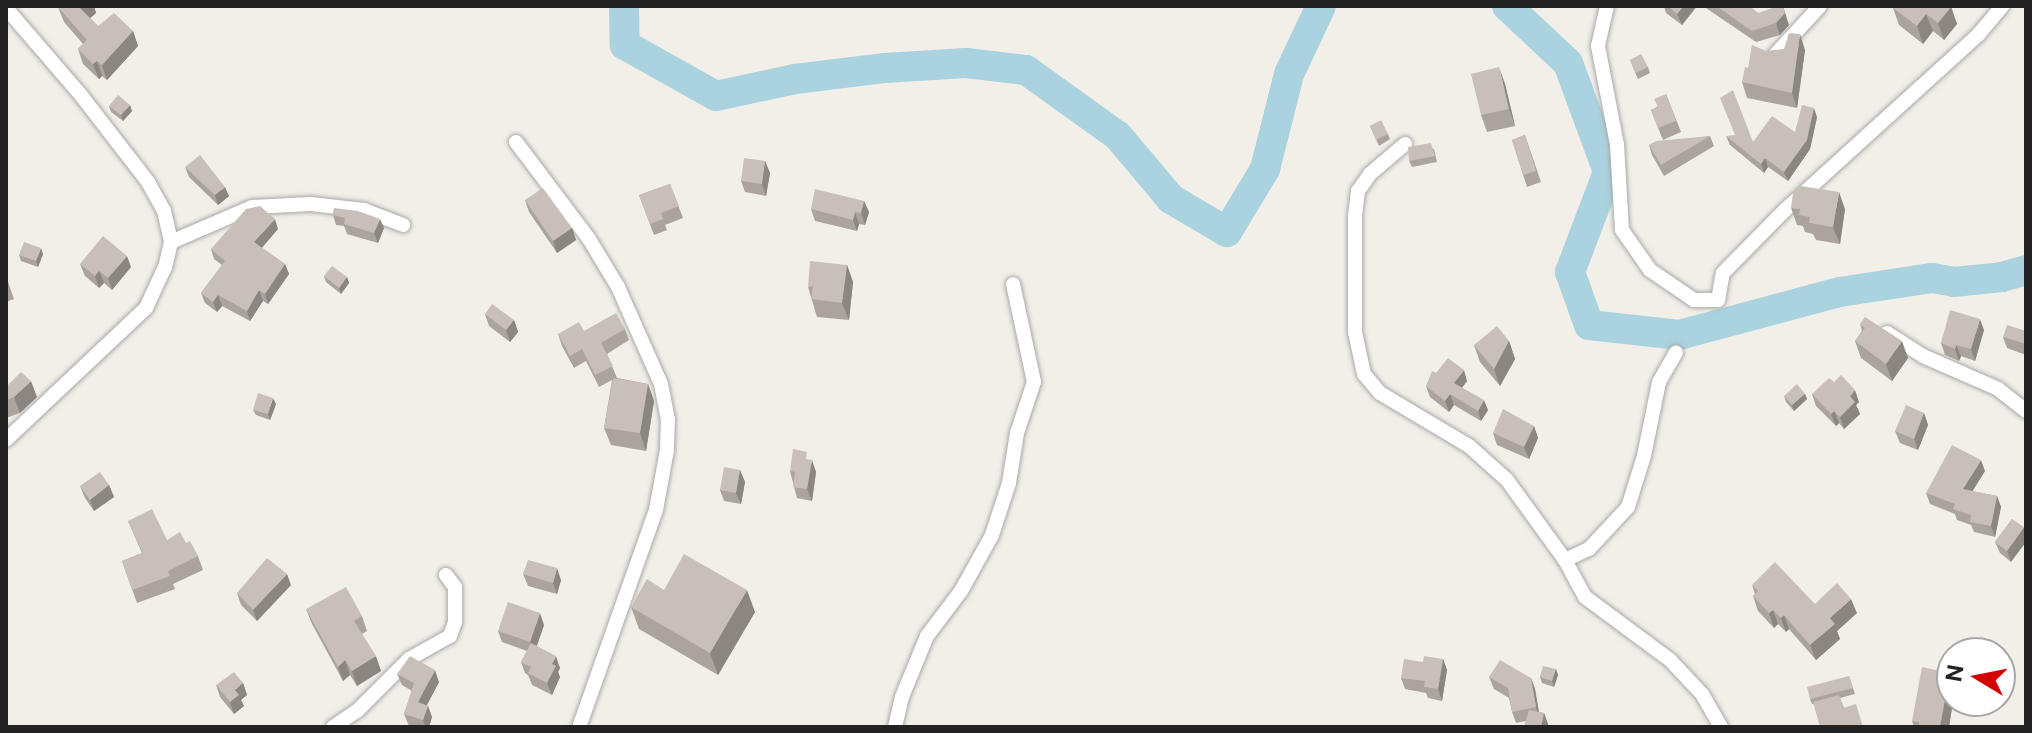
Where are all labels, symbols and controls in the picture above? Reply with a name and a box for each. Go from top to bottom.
north arrow [1936,637,2016,717]
text: N [1940,662,1969,684]

